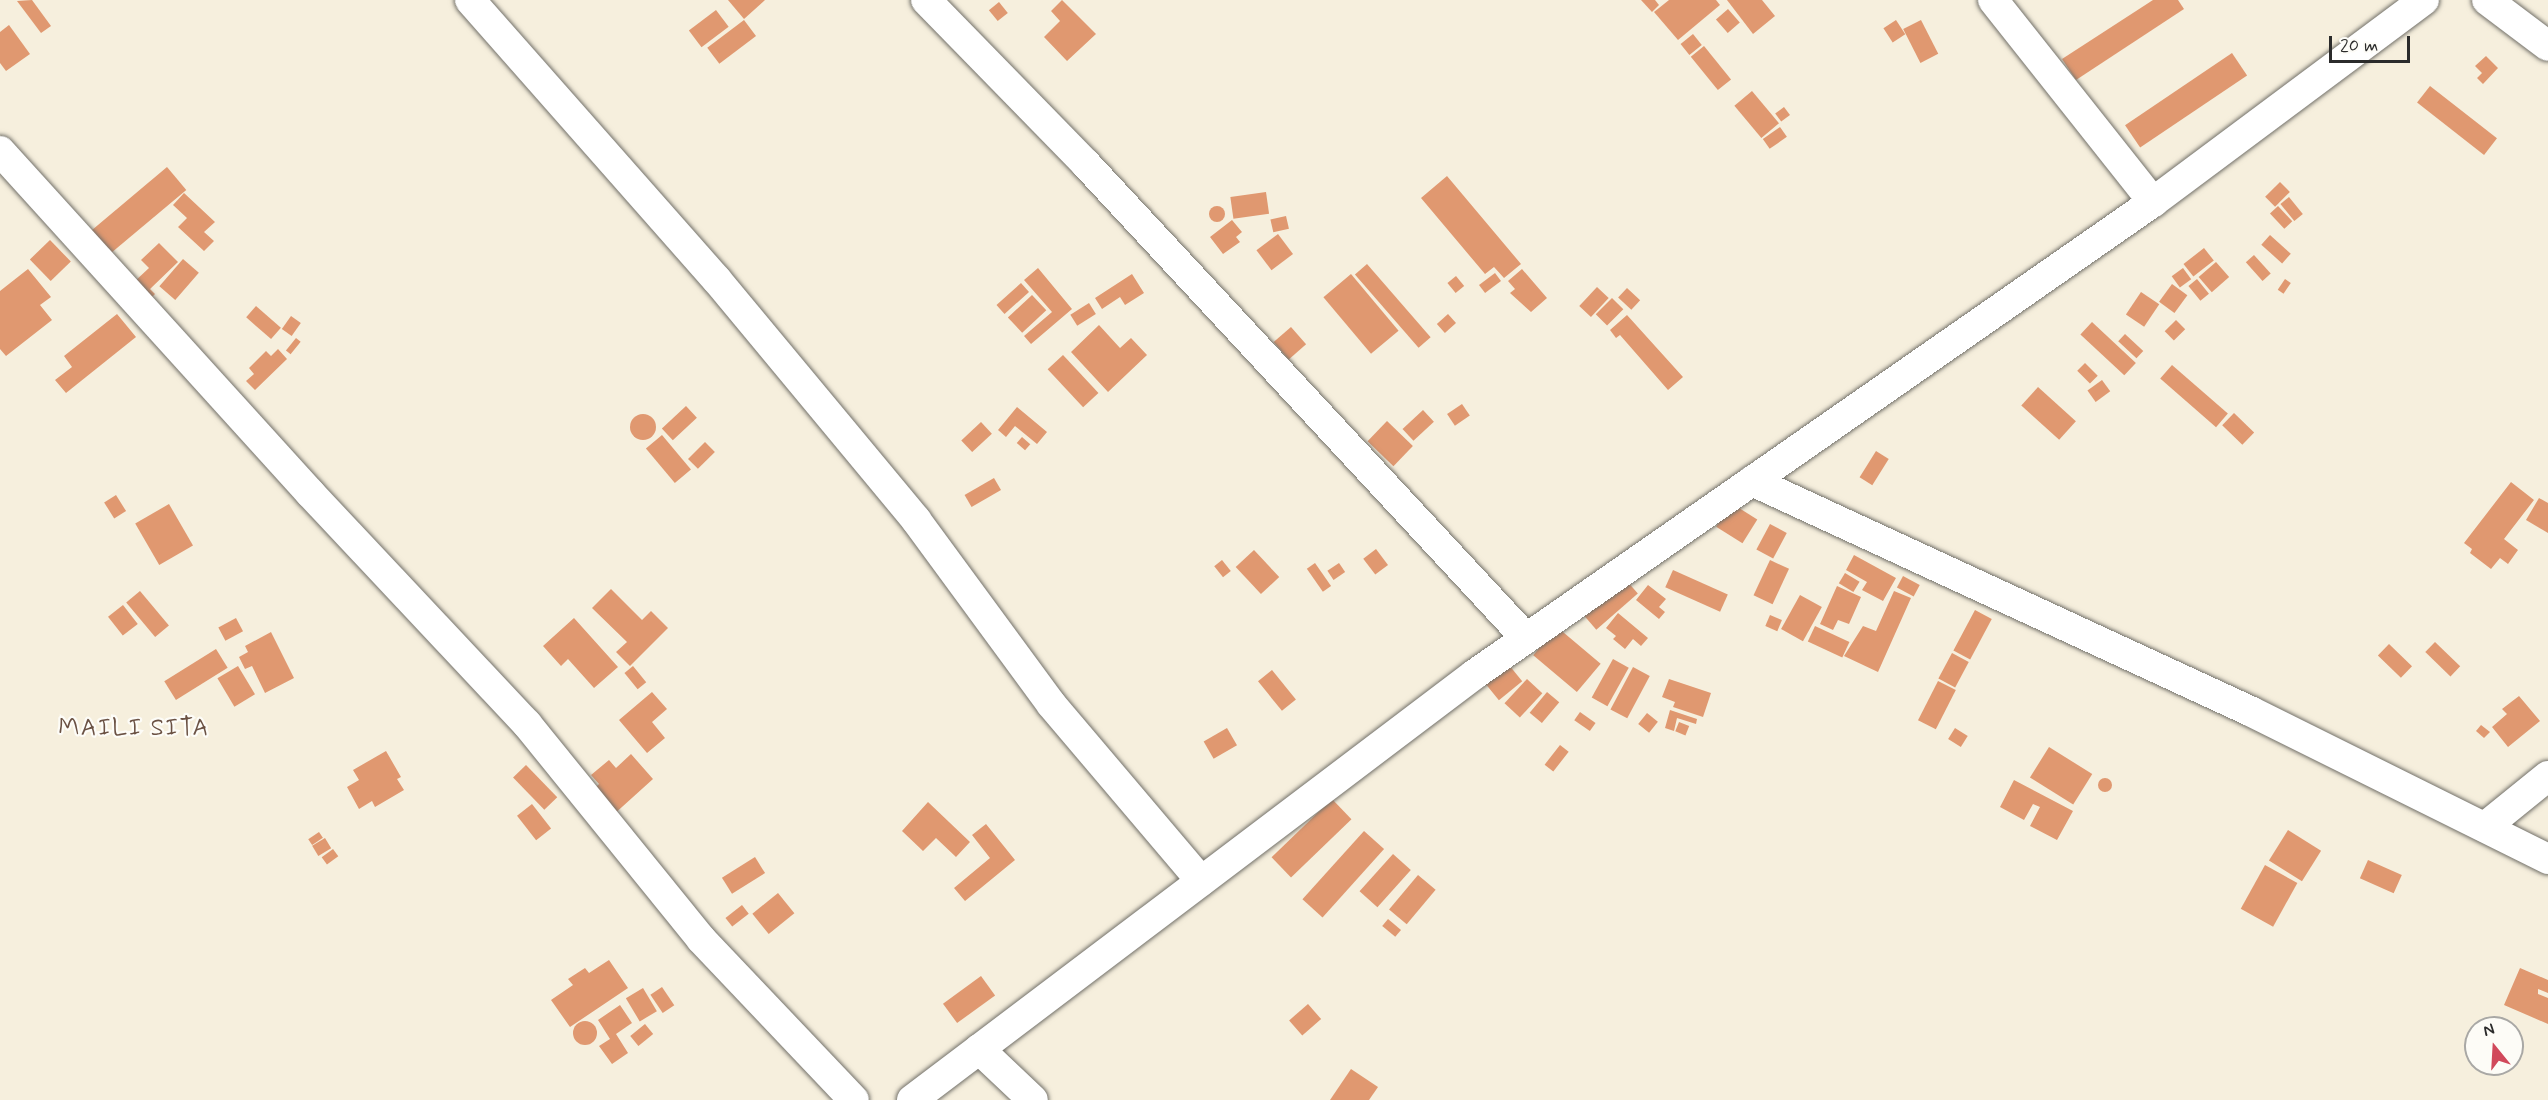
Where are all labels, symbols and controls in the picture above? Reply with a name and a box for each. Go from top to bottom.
scale bar [2332,24,2413,62]
text: 20 m [2340,34,2378,58]
district label: MAILI SITA [61,715,207,743]
north arrow [2464,1016,2524,1076]
text: N [2481,1019,2497,1042]

